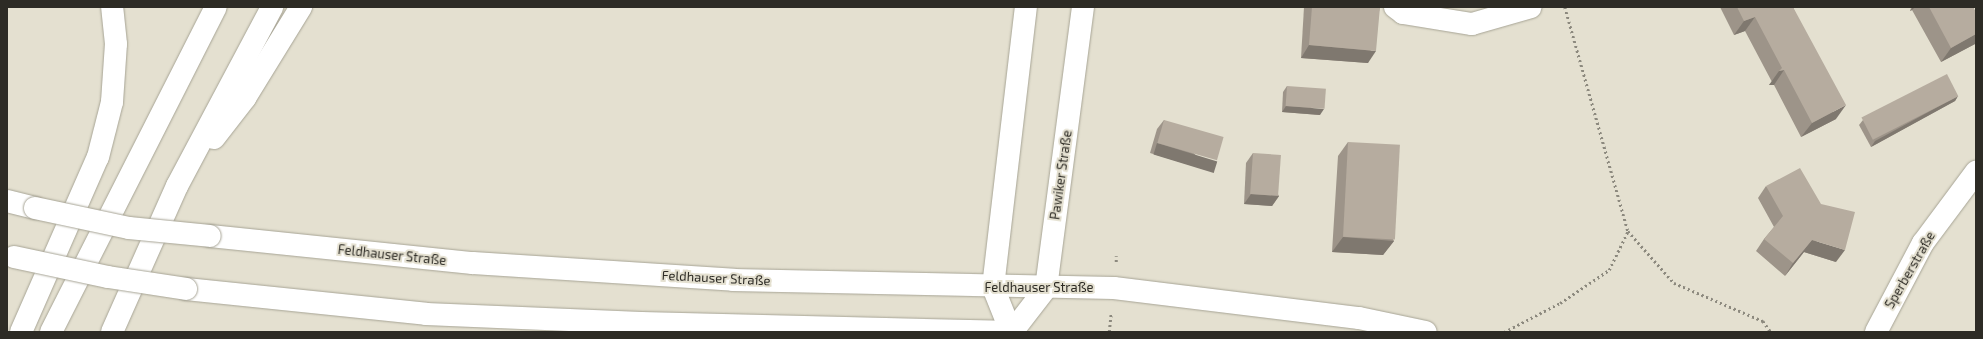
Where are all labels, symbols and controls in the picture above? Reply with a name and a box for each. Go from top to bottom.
street label: Pawiker Straße [1047,129,1075,221]
street label: Sperberstraße [1882,229,1938,311]
street label: Feldhauser Straße [337,242,447,268]
street label: Feldhauser Straße [661,267,771,289]
street label: Feldhauser Straße [984,279,1094,295]

